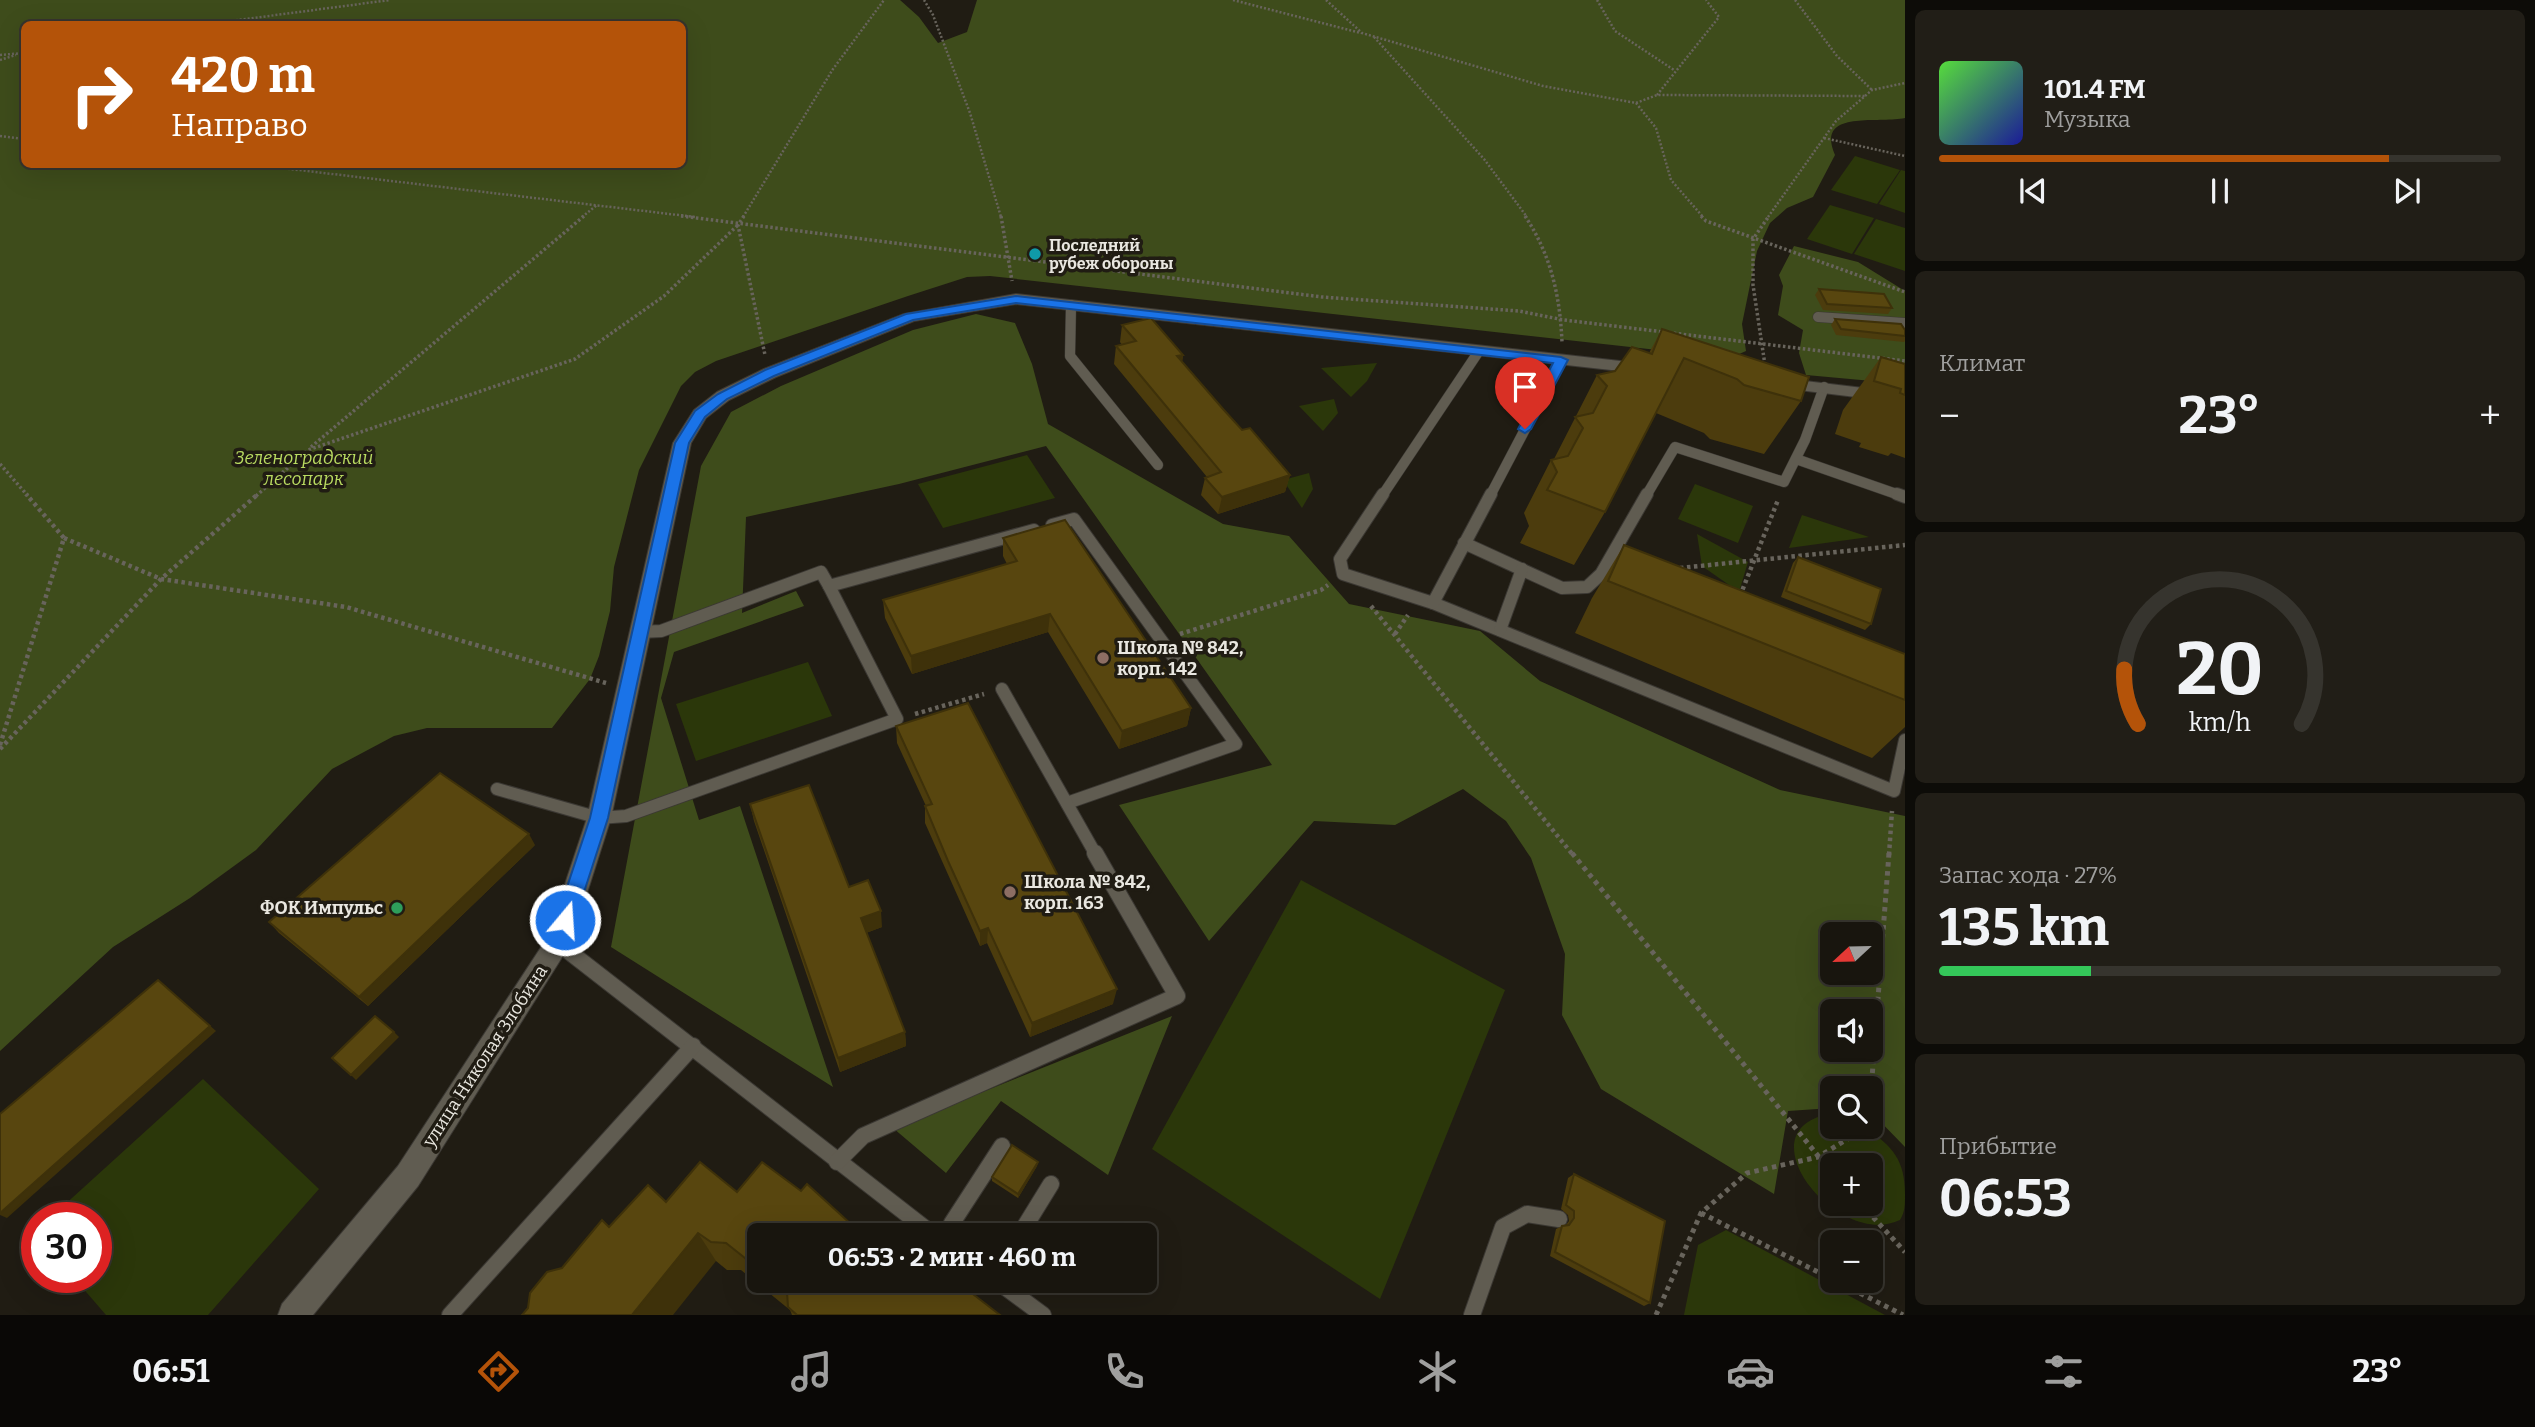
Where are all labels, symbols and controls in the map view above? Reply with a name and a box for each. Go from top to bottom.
text: 420 m [171,46,315,105]
icon: right [56,49,147,140]
text: 101.4 FM [2044,74,2146,105]
text: Музыка [2044,105,2131,133]
text: Направо [171,106,308,144]
icon: previous [2014,172,2052,210]
icon: pause [2201,172,2239,210]
icon: next [2388,172,2426,210]
place label: Последний рубеж обороны [1049,236,1174,273]
marker: Последний рубеж обороны [1027,246,1043,262]
text: Климат [1939,349,2025,377]
pin [1495,357,1555,429]
icon: arrive [1506,368,1544,406]
text: 23° [2179,384,2261,447]
text: − [1939,393,1960,439]
text: + [2479,393,2501,439]
park label: Зеленоградский лесопарк [235,447,373,490]
text: 20 [2176,626,2264,713]
place label: Школа № 842, корп. 142 [1117,637,1243,680]
marker: Школа № 842, корп. 142 [1095,650,1111,666]
text: km/h [2189,707,2251,737]
text: Запас хода · 27% [1939,861,2117,889]
place label: Школа № 842, корп. 163 [1024,871,1150,914]
position arrow [528,883,602,957]
marker: Школа № 842, корп. 163 [1002,884,1018,900]
text: 135 km [1939,896,2109,959]
place label: ФОК Импульс [260,897,383,919]
marker: ФОК Импульс [389,900,405,916]
north arrow [1820,922,1883,985]
map controls [1820,922,1883,1293]
street label: улица Николая Злобина [417,961,552,1152]
button: sound [1820,999,1883,1062]
button: search [1820,1076,1883,1139]
text: Прибытие [1939,1132,2057,1160]
button: + [1820,1153,1883,1216]
text: 06:53 [1939,1167,2072,1230]
speed limit sign: 30 [21,1202,112,1293]
button: − [1820,1230,1883,1293]
text: 06:53 · 2 мин · 460 m [828,1242,1076,1273]
icon: directions [474,1347,523,1396]
icon: music [787,1347,836,1396]
icon: phone [1100,1347,1149,1396]
icon: climate [1413,1347,1462,1396]
icon: car [1726,1347,1775,1396]
icon: filters [2039,1347,2088,1396]
text: 06:51 [132,1352,210,1390]
text: 23° [2352,1352,2403,1390]

